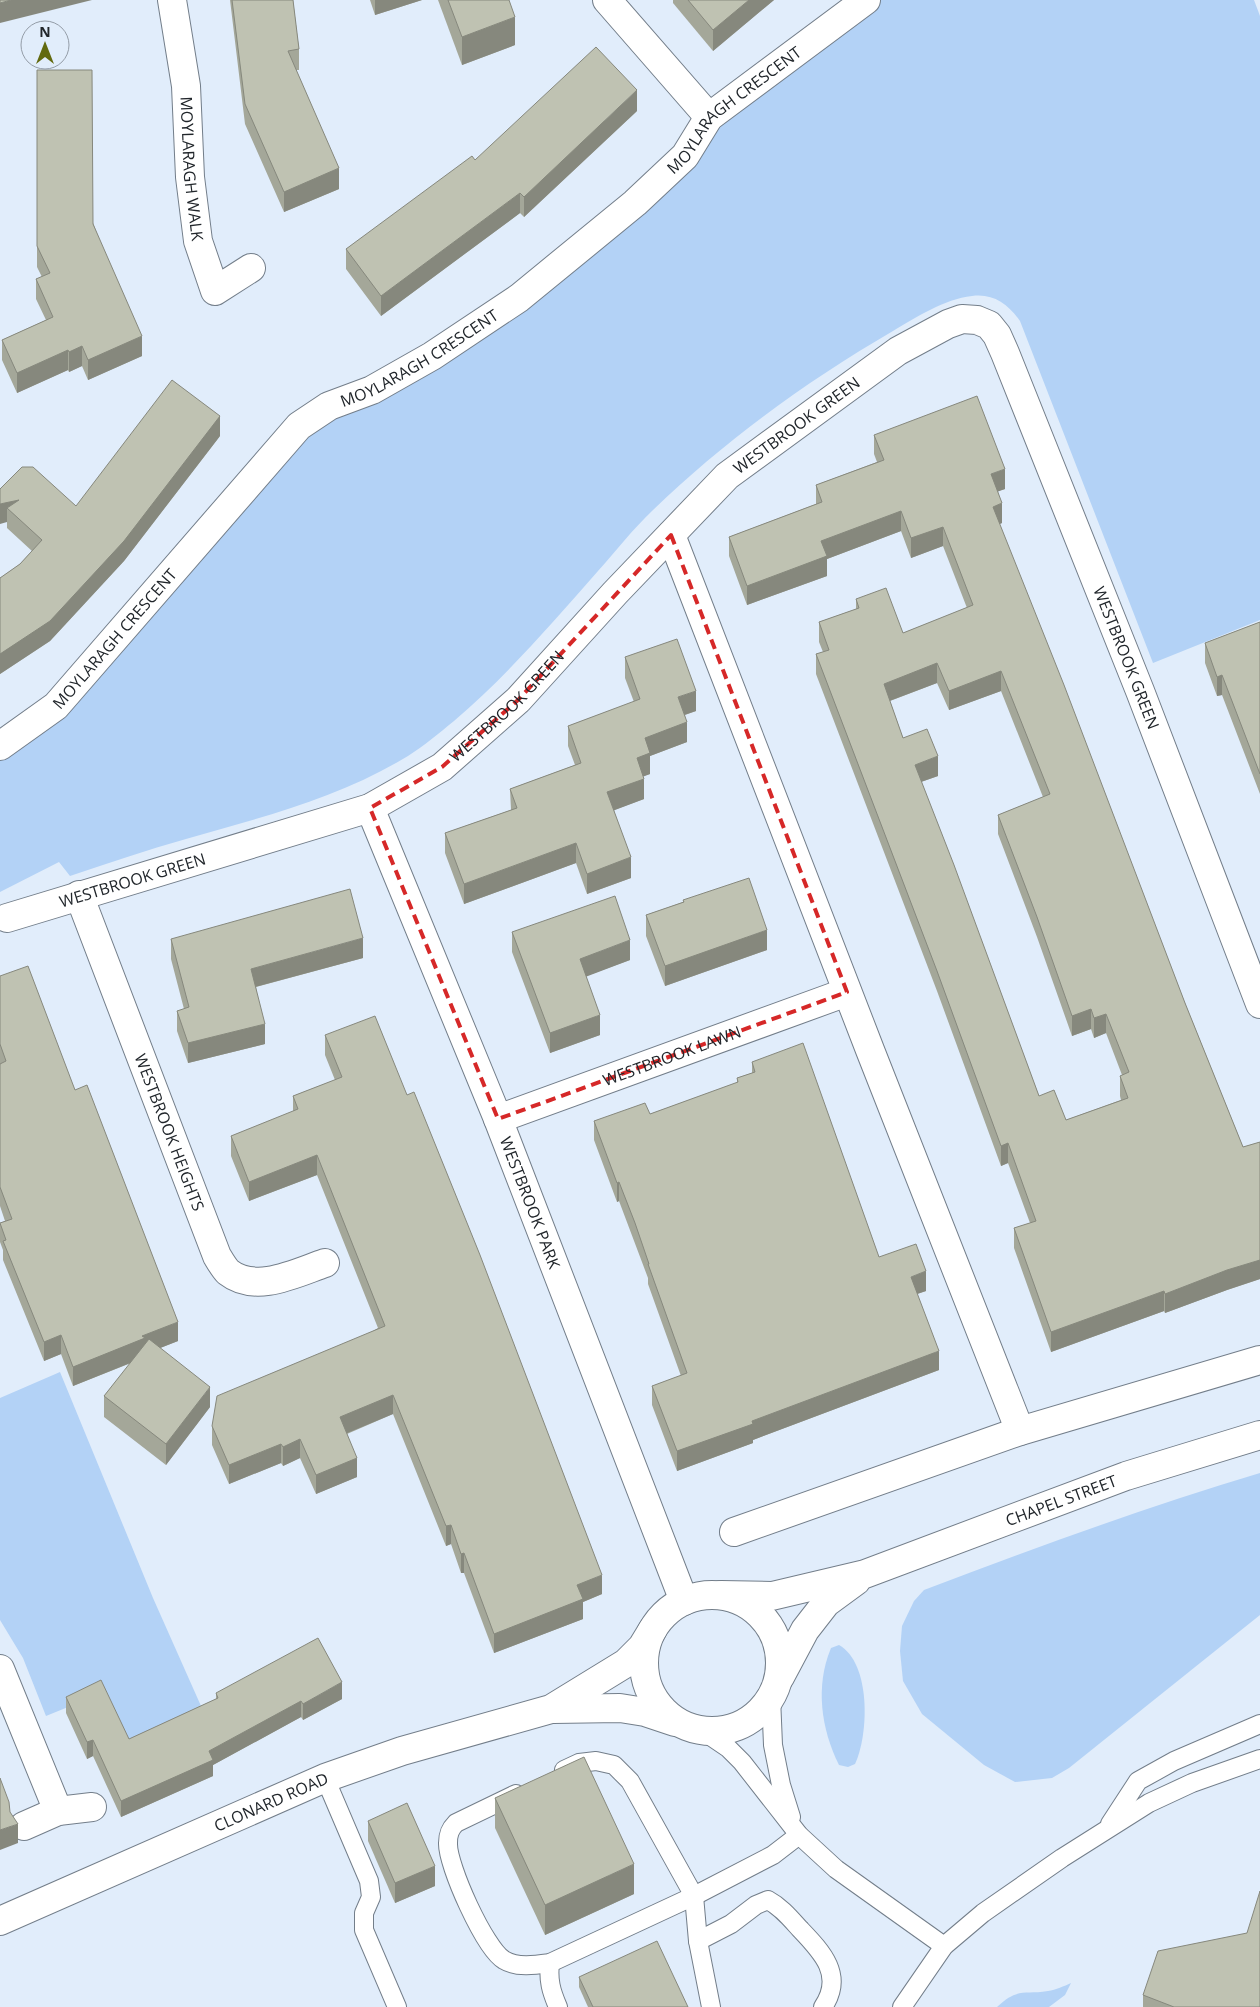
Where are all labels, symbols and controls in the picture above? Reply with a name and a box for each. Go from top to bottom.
north arrow [20,20,70,70]
text: N [39,22,51,41]
street label: MOYLARAGH CRESCENT [662,41,806,179]
street label: MOYLARAGH WALK [175,96,209,242]
street label: MOYLARAGH CRESCENT [337,304,502,412]
street label: WESTBROOK GREEN [729,372,864,479]
street label: MOYLARAGH CRESCENT [47,564,182,714]
street label: WESTBROOK GREEN [1088,583,1165,732]
street label: WESTBROOK GREEN [444,646,569,767]
street label: WESTBROOK GREEN [57,847,208,913]
street label: WESTBROOK LAWN [600,1020,744,1091]
street label: WESTBROOK HEIGHTS [130,1051,210,1214]
street label: WESTBROOK PARK [495,1134,566,1272]
street label: CHAPEL STREET [1002,1469,1120,1531]
street label: CLONARD ROAD [210,1767,332,1837]

